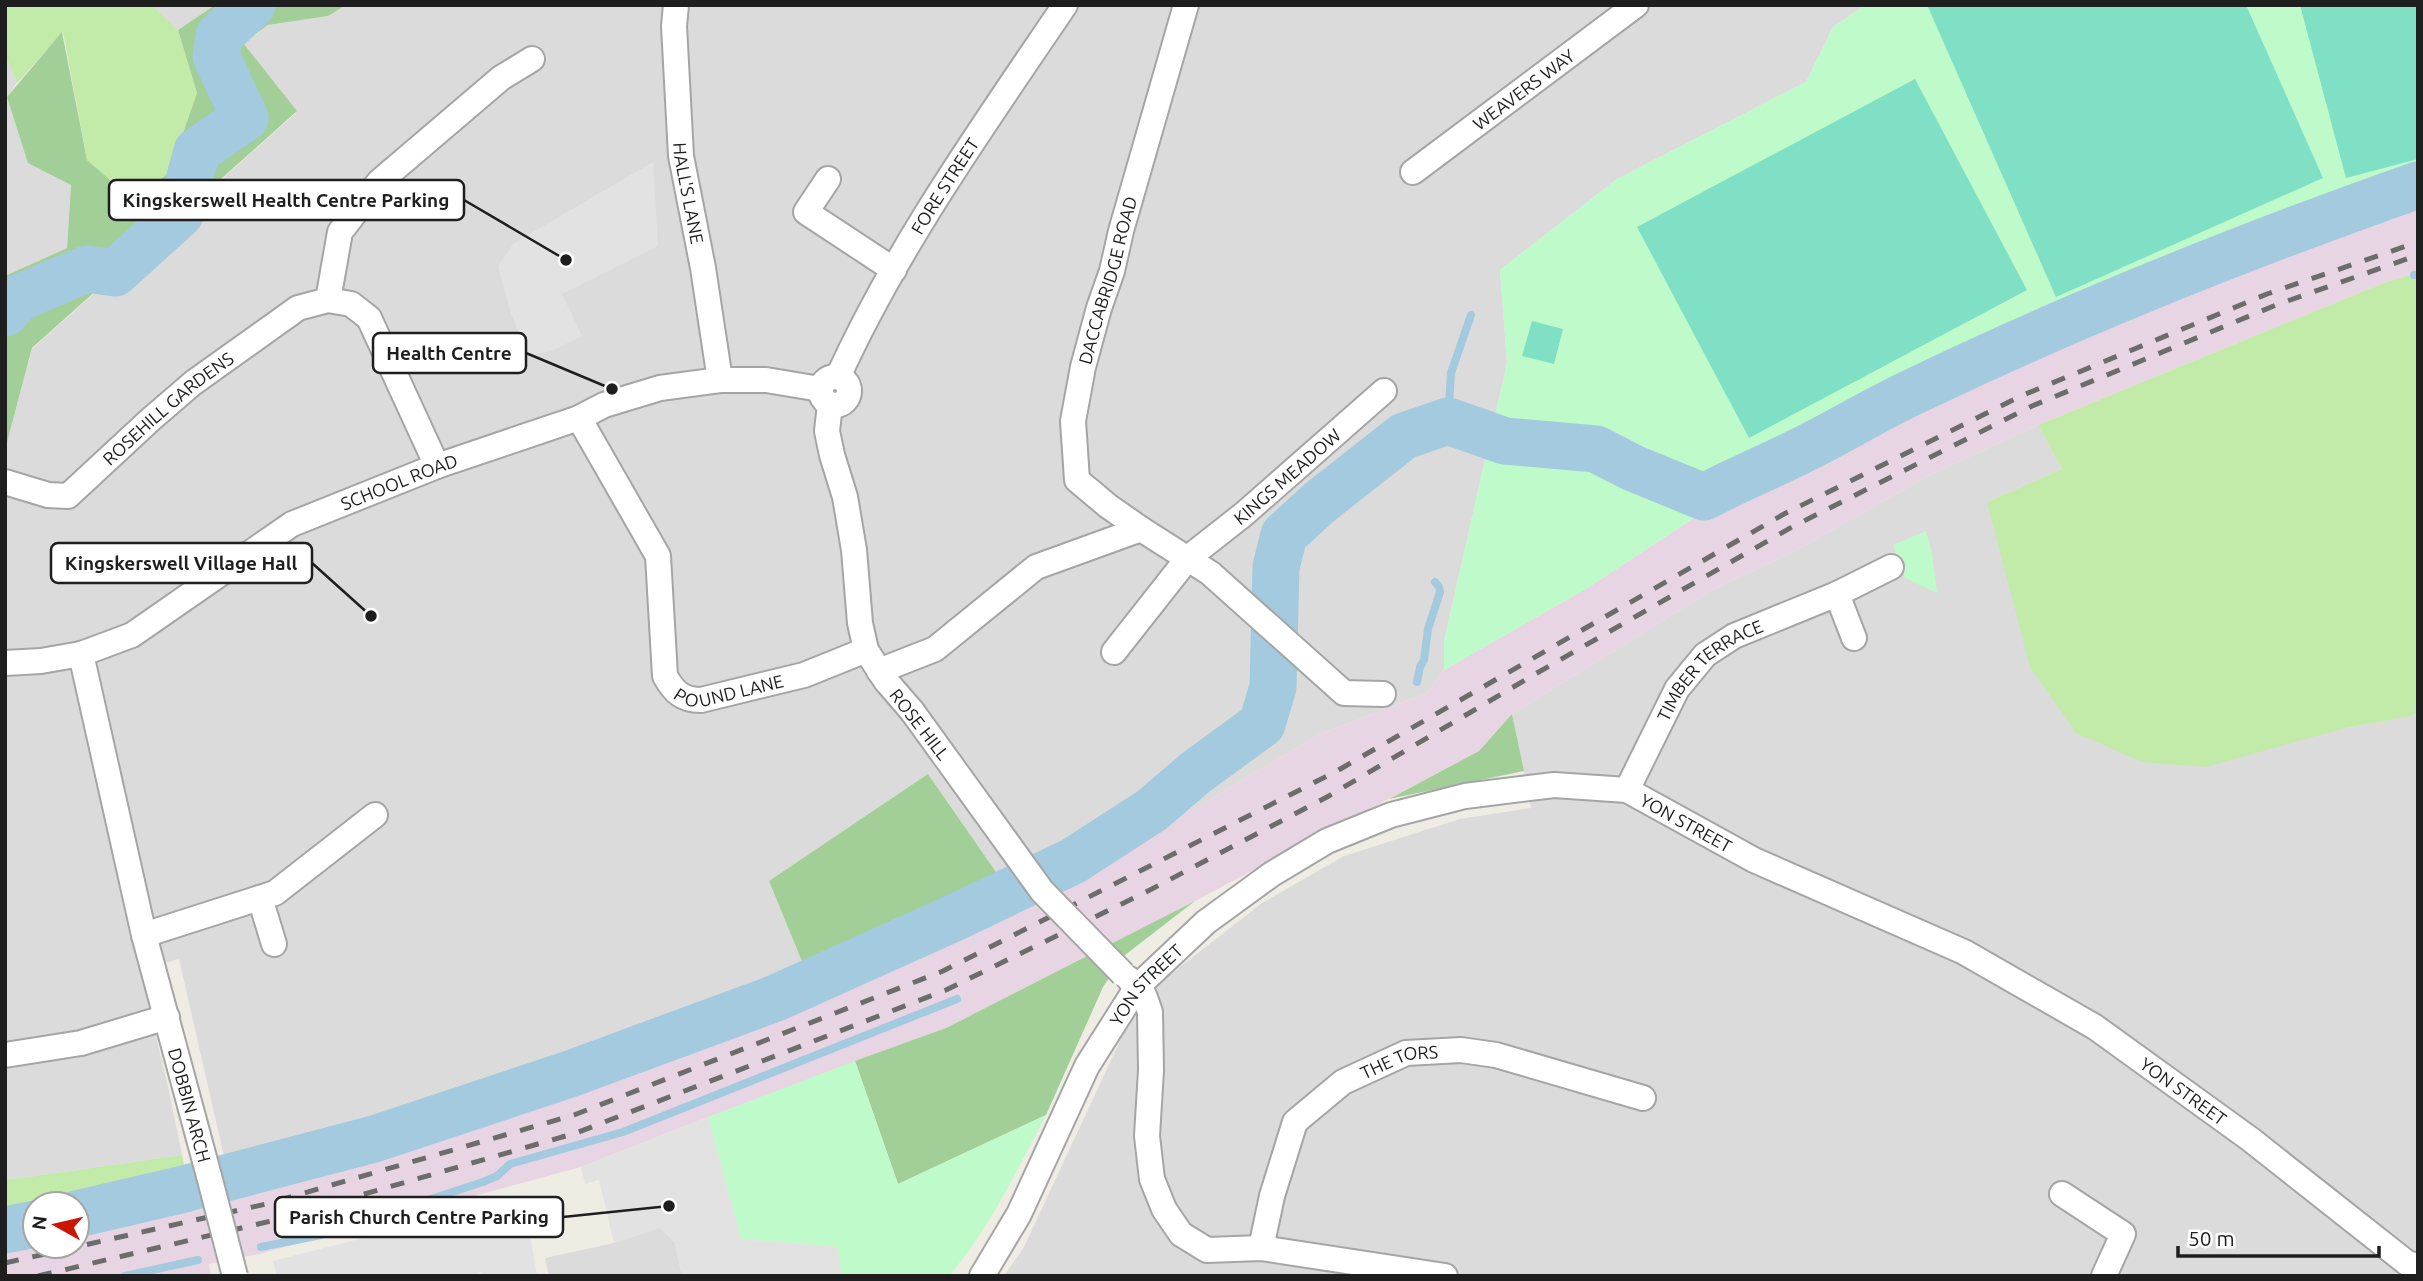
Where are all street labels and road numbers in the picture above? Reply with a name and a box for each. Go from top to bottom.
street label: WEAVERS WAY [1469,45,1579,134]
street label: FORE STREET [907,134,982,237]
street label: HALL'S LANE [670,142,708,245]
street label: DACCABRIDGE ROAD [1074,194,1140,366]
street label: ROSEHILL GARDENS [99,348,237,469]
street label: KINGS MEADOW [1230,424,1345,528]
street label: SCHOOL ROAD [338,450,460,513]
street label: TIMBER TERRACE [1653,615,1766,724]
street label: POUND LANE [671,670,785,710]
street label: ROSE HILL [886,685,954,763]
street label: YON STREET [1637,789,1736,856]
street label: YON STREET [1105,940,1186,1029]
street label: THE TORS [1357,1041,1439,1083]
street label: DOBBIN ARCH [165,1046,215,1164]
street label: YON STREET [2137,1053,2231,1129]

